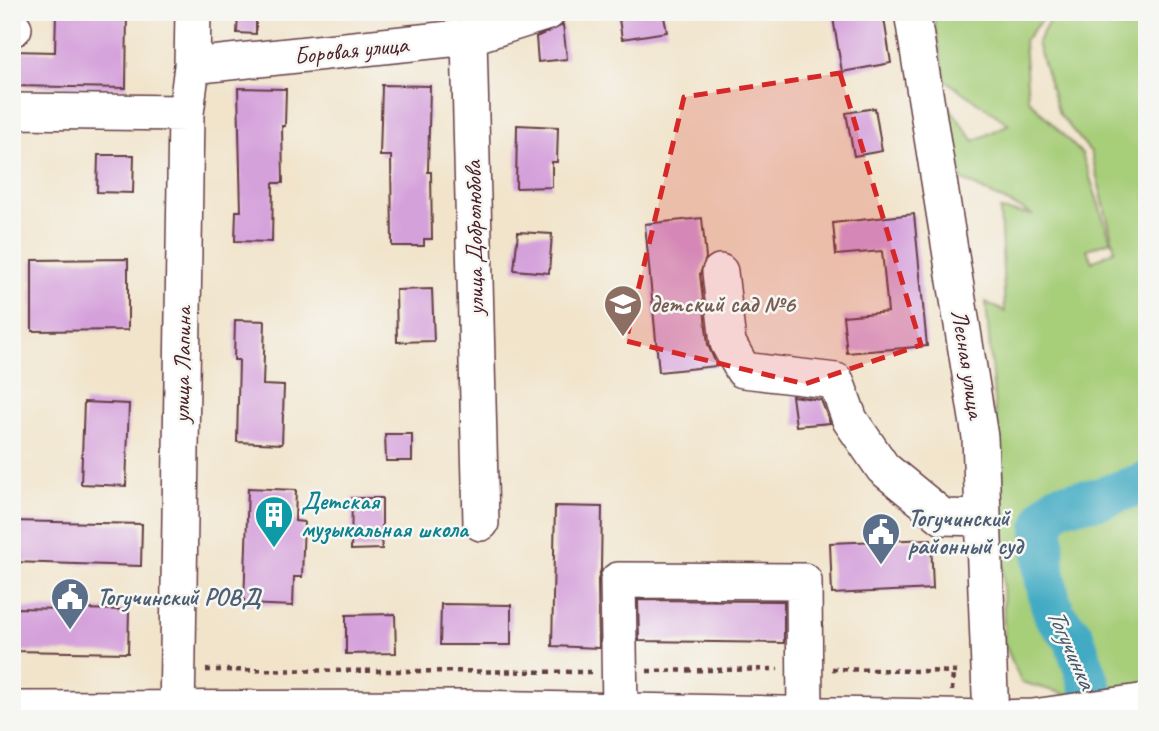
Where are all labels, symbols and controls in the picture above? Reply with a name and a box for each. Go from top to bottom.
street label: Боровая улица [293,29,411,71]
street label: улица Добролюбова [458,159,490,318]
school or university icon: детский сад №6 [602,283,644,338]
place label: детский сад №6 [650,289,796,319]
street label: улица Лапина [166,304,198,425]
street label: Лесная улица [945,307,992,423]
place label: Детская музыкальная школа [301,486,470,545]
building icon: Детская музыкальная школа [253,494,295,549]
place label: Тогучинский районный суд [908,503,1025,561]
public building icon: Тогучинский районный суд [860,511,902,566]
public building icon: Тогучинский РОВД [49,576,91,631]
place label: Тогучинский РОВД [97,582,262,612]
water label: Тогучинка [1039,603,1105,696]

